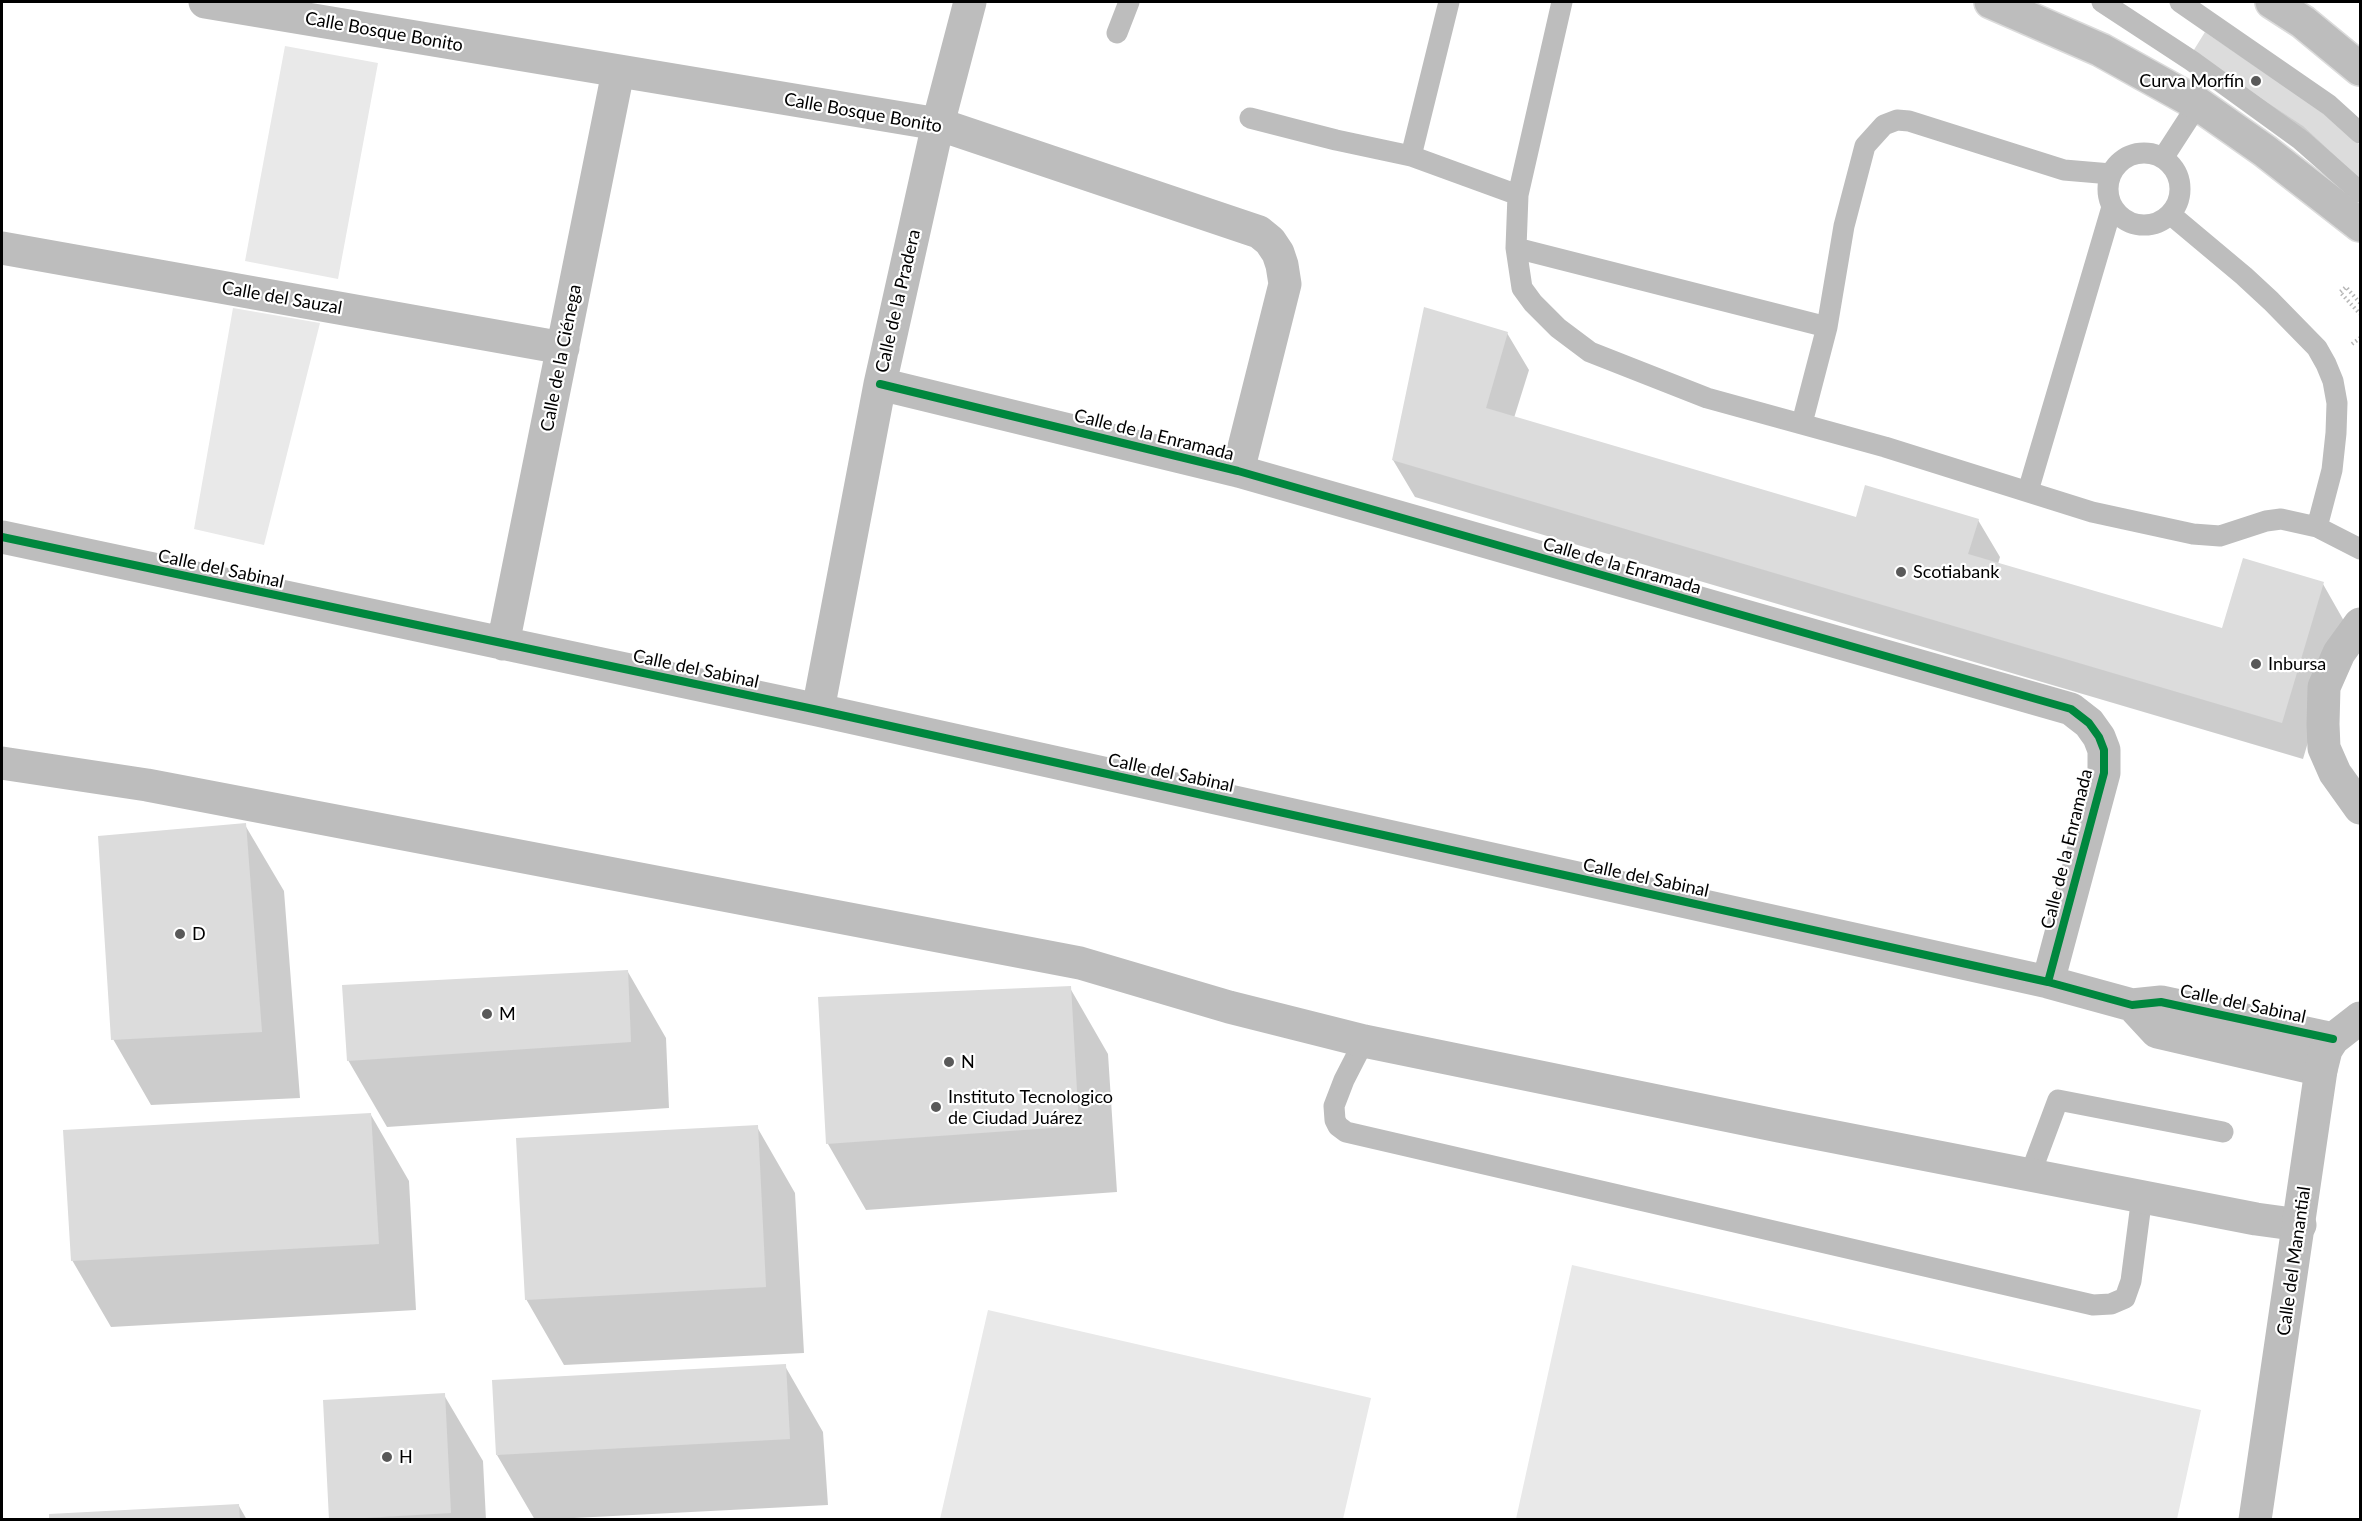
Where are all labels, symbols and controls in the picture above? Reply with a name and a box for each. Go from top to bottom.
street label: Calle Bosque Bonito [303,7,465,57]
place label: Curva Morfín [2139,70,2244,92]
marker: Curva Morfín [2249,74,2263,88]
street label: Calle Bosque Bonito [782,88,944,138]
street label: Calle de la Pradera [871,227,925,375]
street label: Calle del Sauzal [220,277,344,319]
street label: Calle de la Ciénega [536,283,586,433]
street label: Calle de la Enramada [1072,405,1236,465]
street label: Calle de la Enramada [1540,533,1704,599]
street label: Calle del Sabinal [156,545,286,593]
place label: Scotiabank [1913,561,1999,583]
marker: Scotiabank [1894,565,1908,579]
street label: Calle del Sabinal [631,645,761,693]
place label: Inbursa [2268,653,2326,675]
marker: Inbursa [2249,657,2263,671]
street label: Calle del Sabinal [1106,749,1236,797]
street label: Calle de la Enramada [2037,767,2097,931]
street label: Calle del Sabinal [1581,854,1711,902]
place label: D [192,923,206,945]
marker: D [173,927,187,941]
street label: Calle del Sabinal [2178,980,2308,1028]
place label: M [499,1003,516,1025]
marker: M [480,1007,494,1021]
place label: N [961,1051,975,1073]
marker: N [942,1055,956,1069]
place label: Instituto Tecnologico de Ciudad Juárez [948,1086,1113,1128]
marker: Instituto Tecnologico de Ciudad Juárez [929,1100,943,1114]
street label: Calle del Manantial [2273,1185,2315,1337]
place label: H [399,1446,413,1468]
marker: H [380,1450,394,1464]

